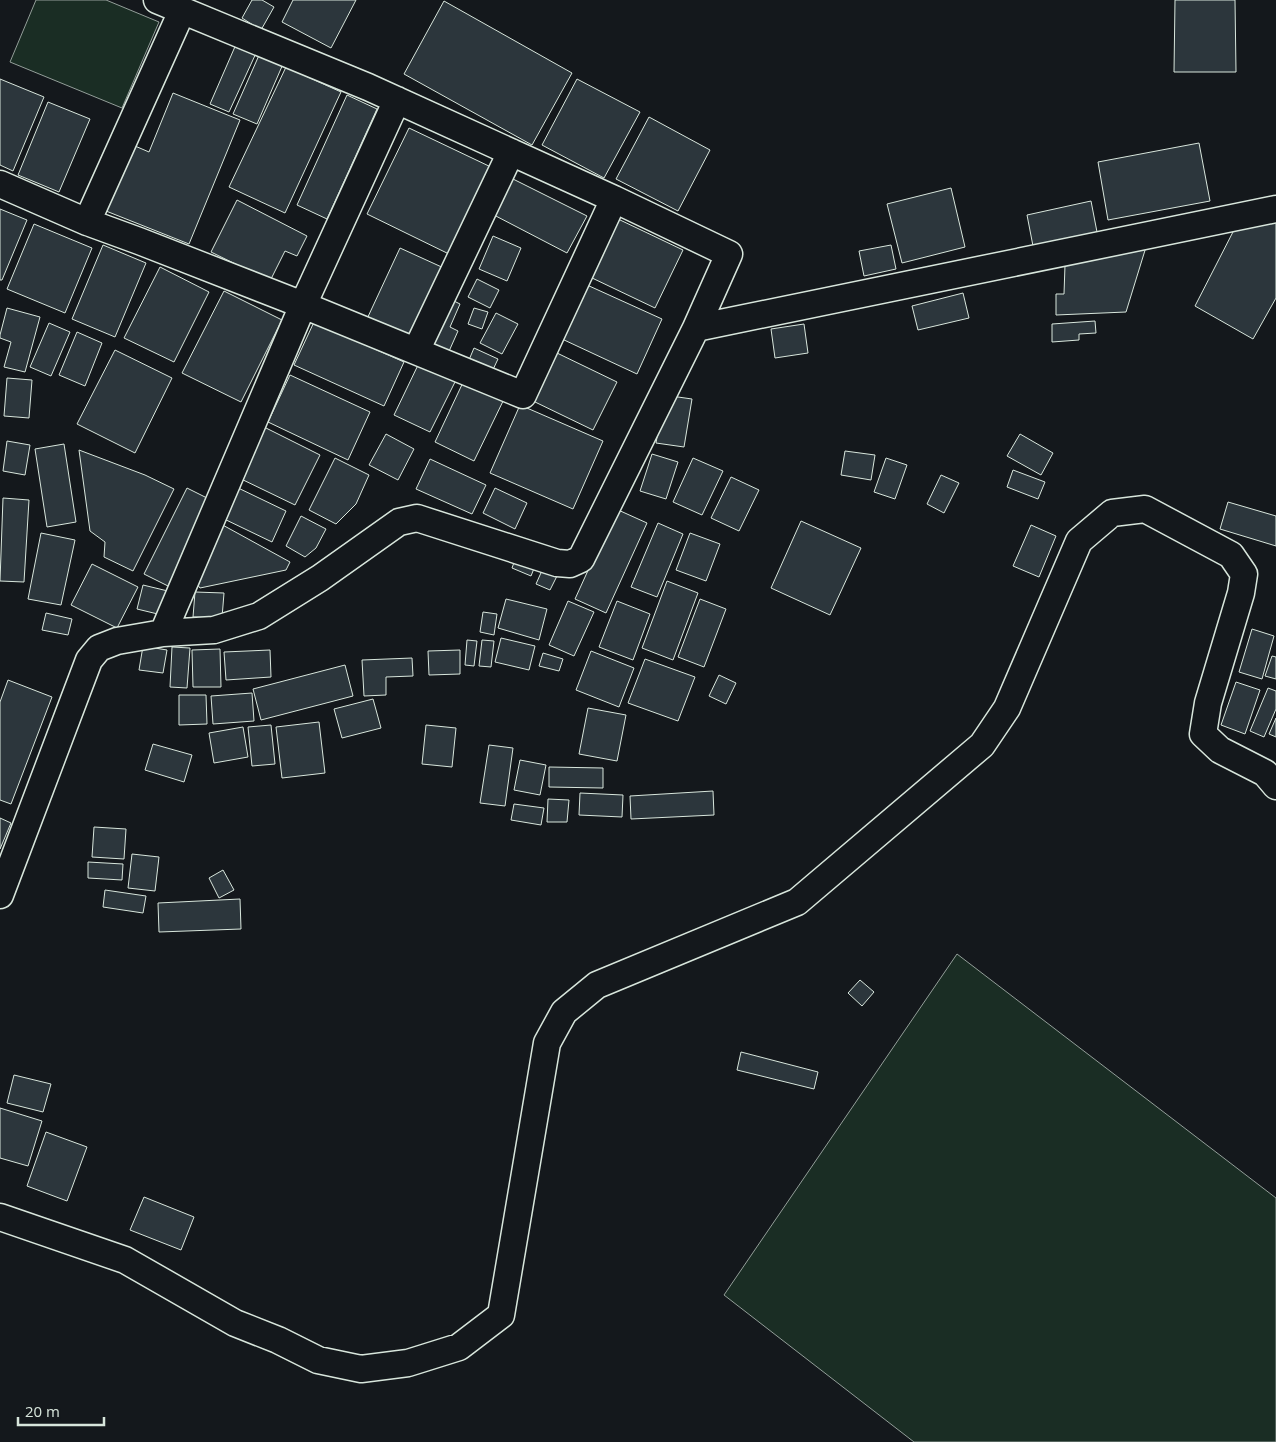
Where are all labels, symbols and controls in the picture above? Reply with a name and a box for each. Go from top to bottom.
scale bar [18,1394,104,1426]
text: 20 m [25,1401,60,1421]

